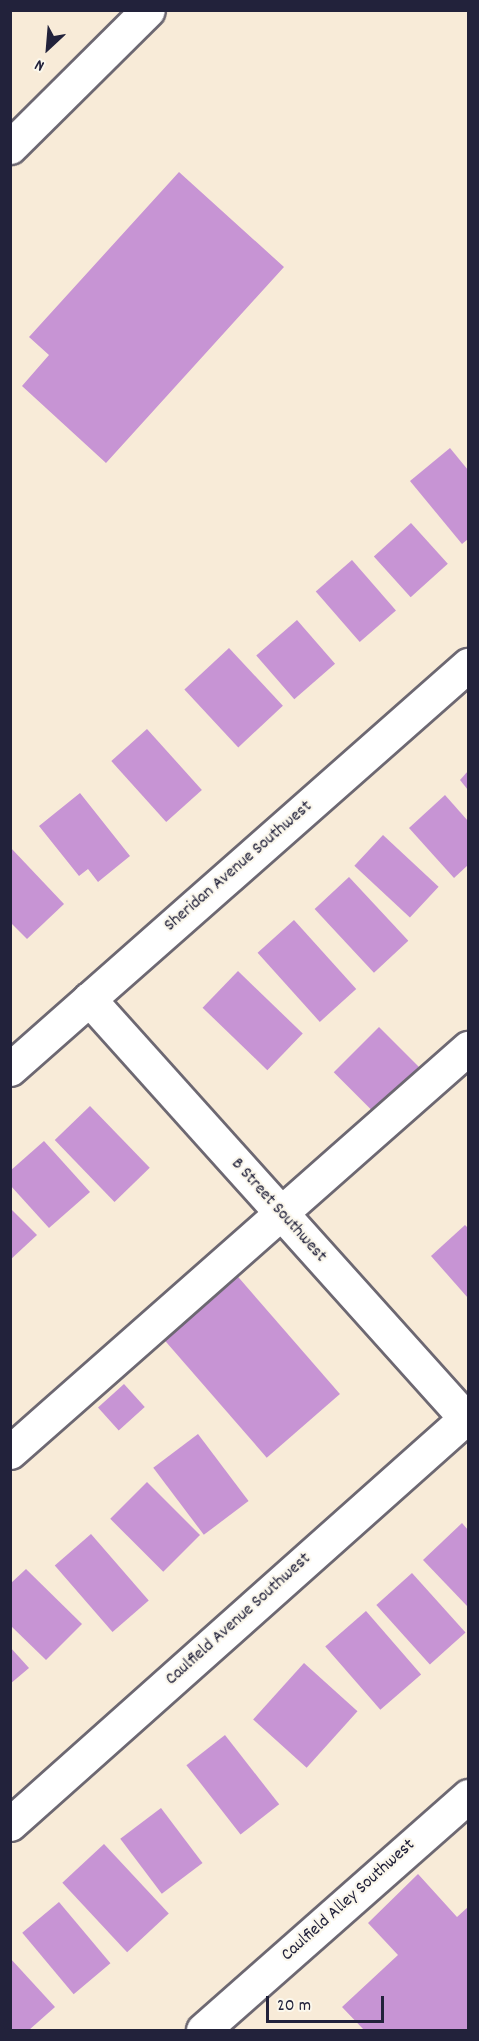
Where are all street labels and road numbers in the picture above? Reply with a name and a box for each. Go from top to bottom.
street label: Sheridan Avenue Southwest [161,797,317,937]
street label: B Street Southwest [226,1154,330,1268]
street label: Caulfield Avenue Southwest [162,1549,316,1691]
street label: Caulfield Alley Southwest [278,1835,420,1967]

